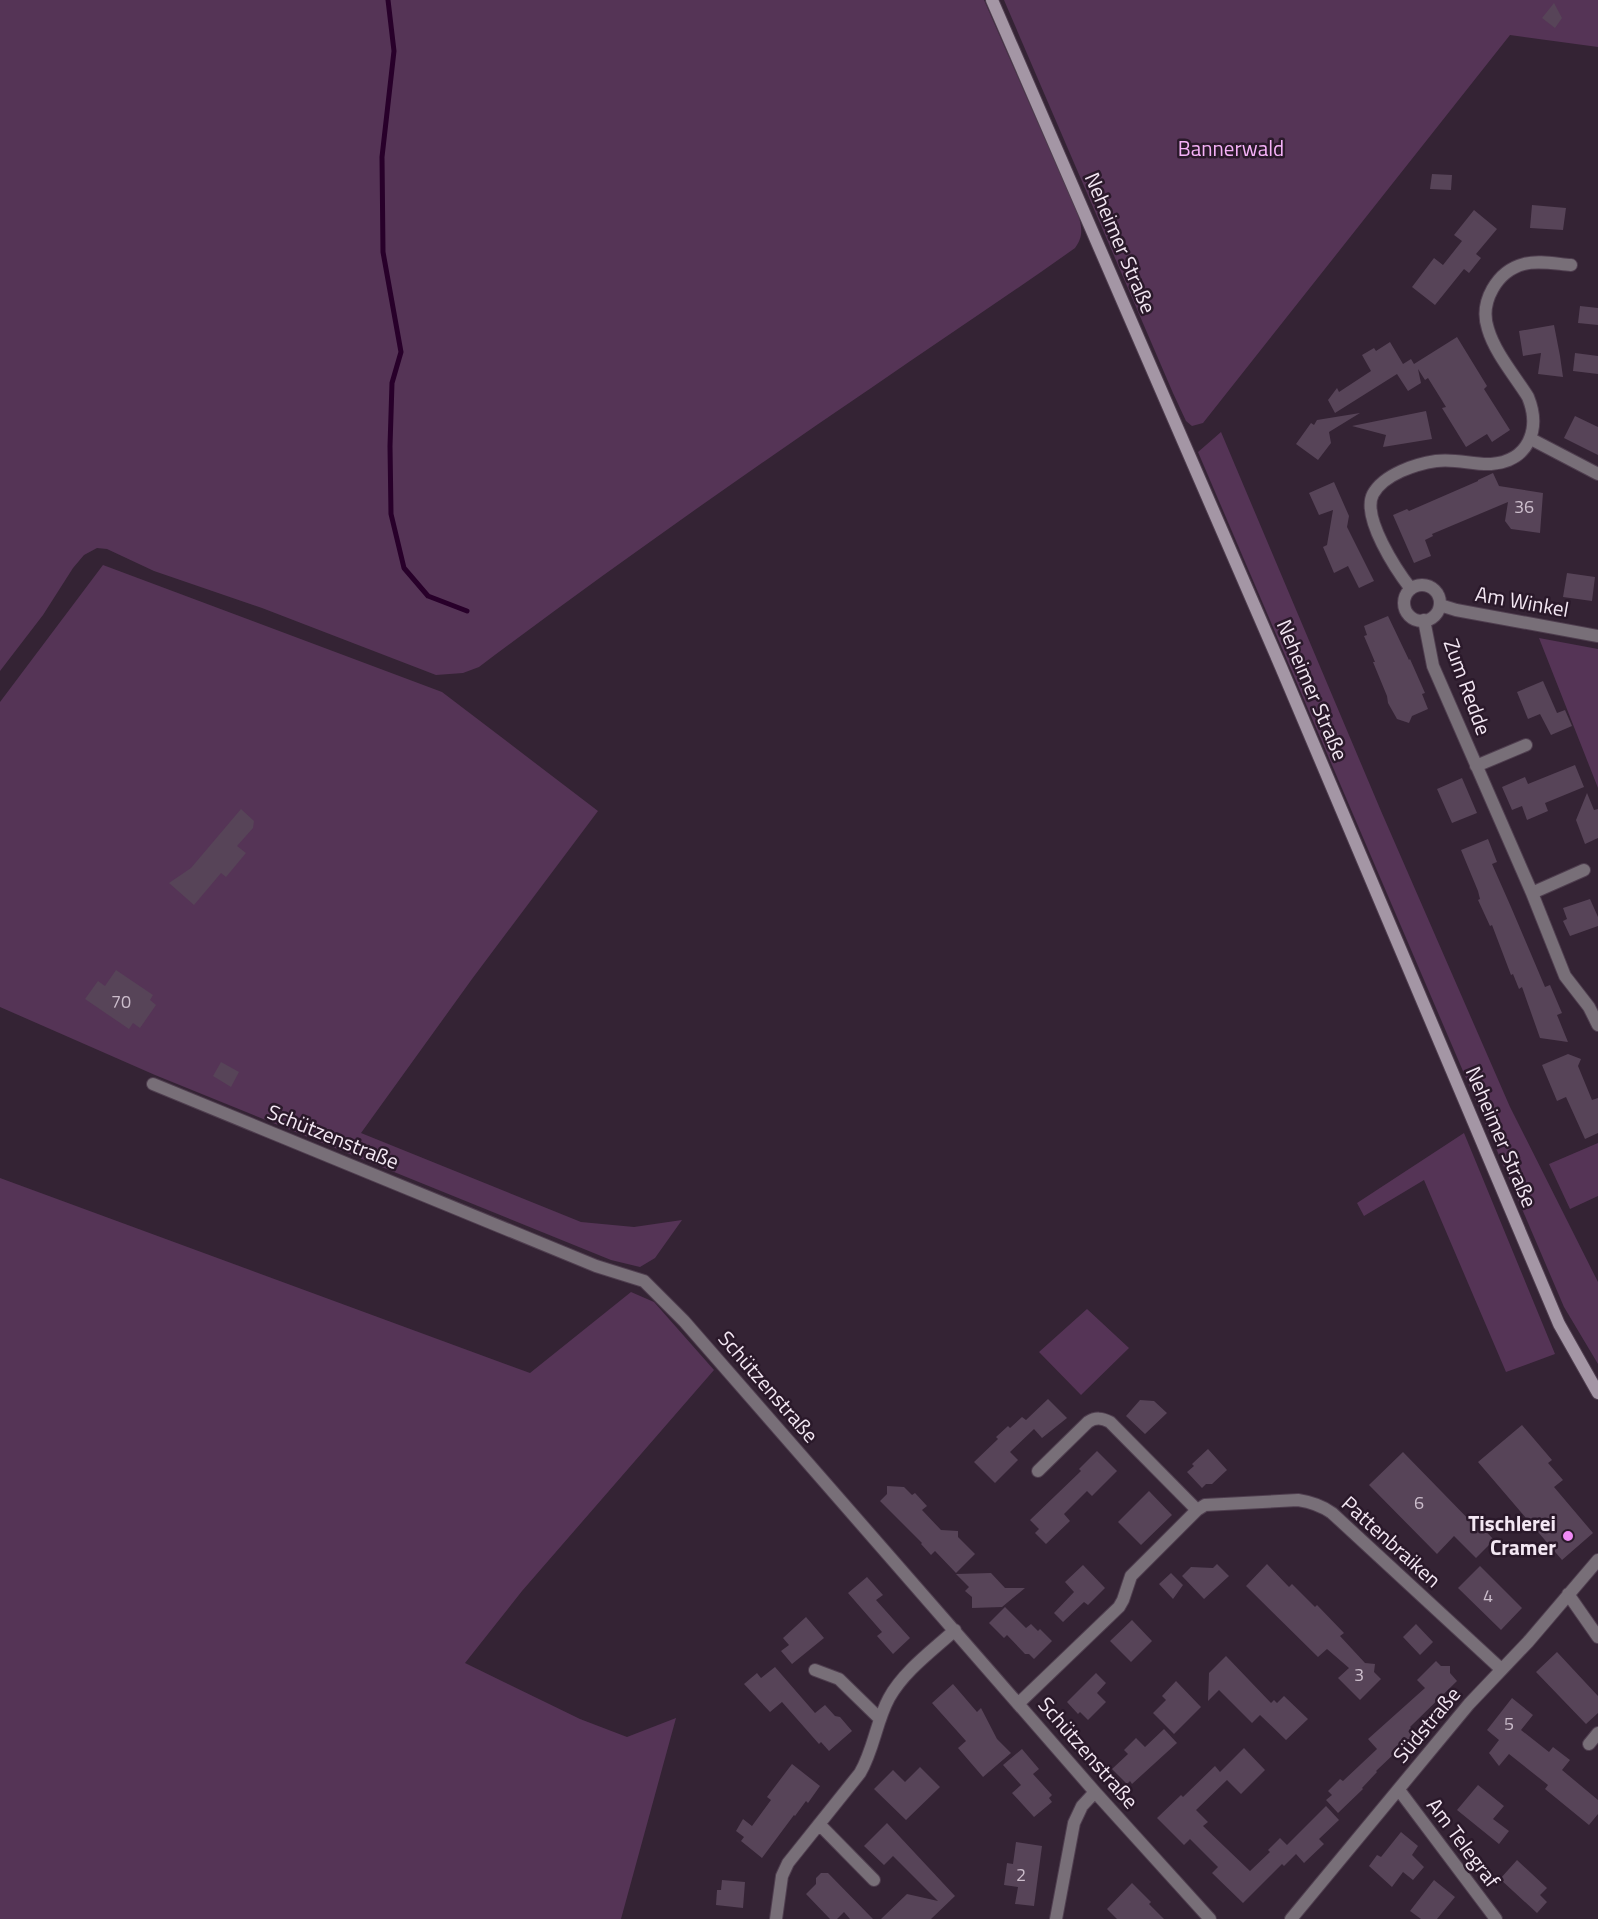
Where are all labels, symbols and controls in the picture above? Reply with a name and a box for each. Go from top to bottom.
park label: Bannerwald [1178,132,1284,164]
street label: Neheimer Straße [1077,167,1165,318]
house number: 36 [1514,493,1534,520]
street label: Am Winkel [1473,577,1571,625]
street label: Neheimer Straße [1269,614,1357,765]
street label: Zum Redde [1436,634,1500,739]
house number: 70 [111,988,131,1015]
street label: Neheimer Straße [1458,1061,1546,1212]
street label: Schützenstraße [263,1095,404,1177]
street label: Schützenstraße [711,1323,827,1449]
street label: Pattenbraiken [1335,1488,1449,1595]
house number: 6 [1414,1489,1424,1516]
place label: Tischlerei Cramer [1468,1507,1556,1563]
marker: Tischlerei Cramer [1561,1529,1575,1543]
house number: 4 [1483,1582,1493,1609]
house number: 3 [1354,1661,1364,1688]
street label: Südstraße [1385,1679,1468,1770]
street label: Schützenstraße [1031,1689,1147,1815]
house number: 5 [1504,1710,1514,1737]
street label: Am Telegraf [1419,1791,1508,1894]
house number: 2 [1016,1861,1026,1888]

